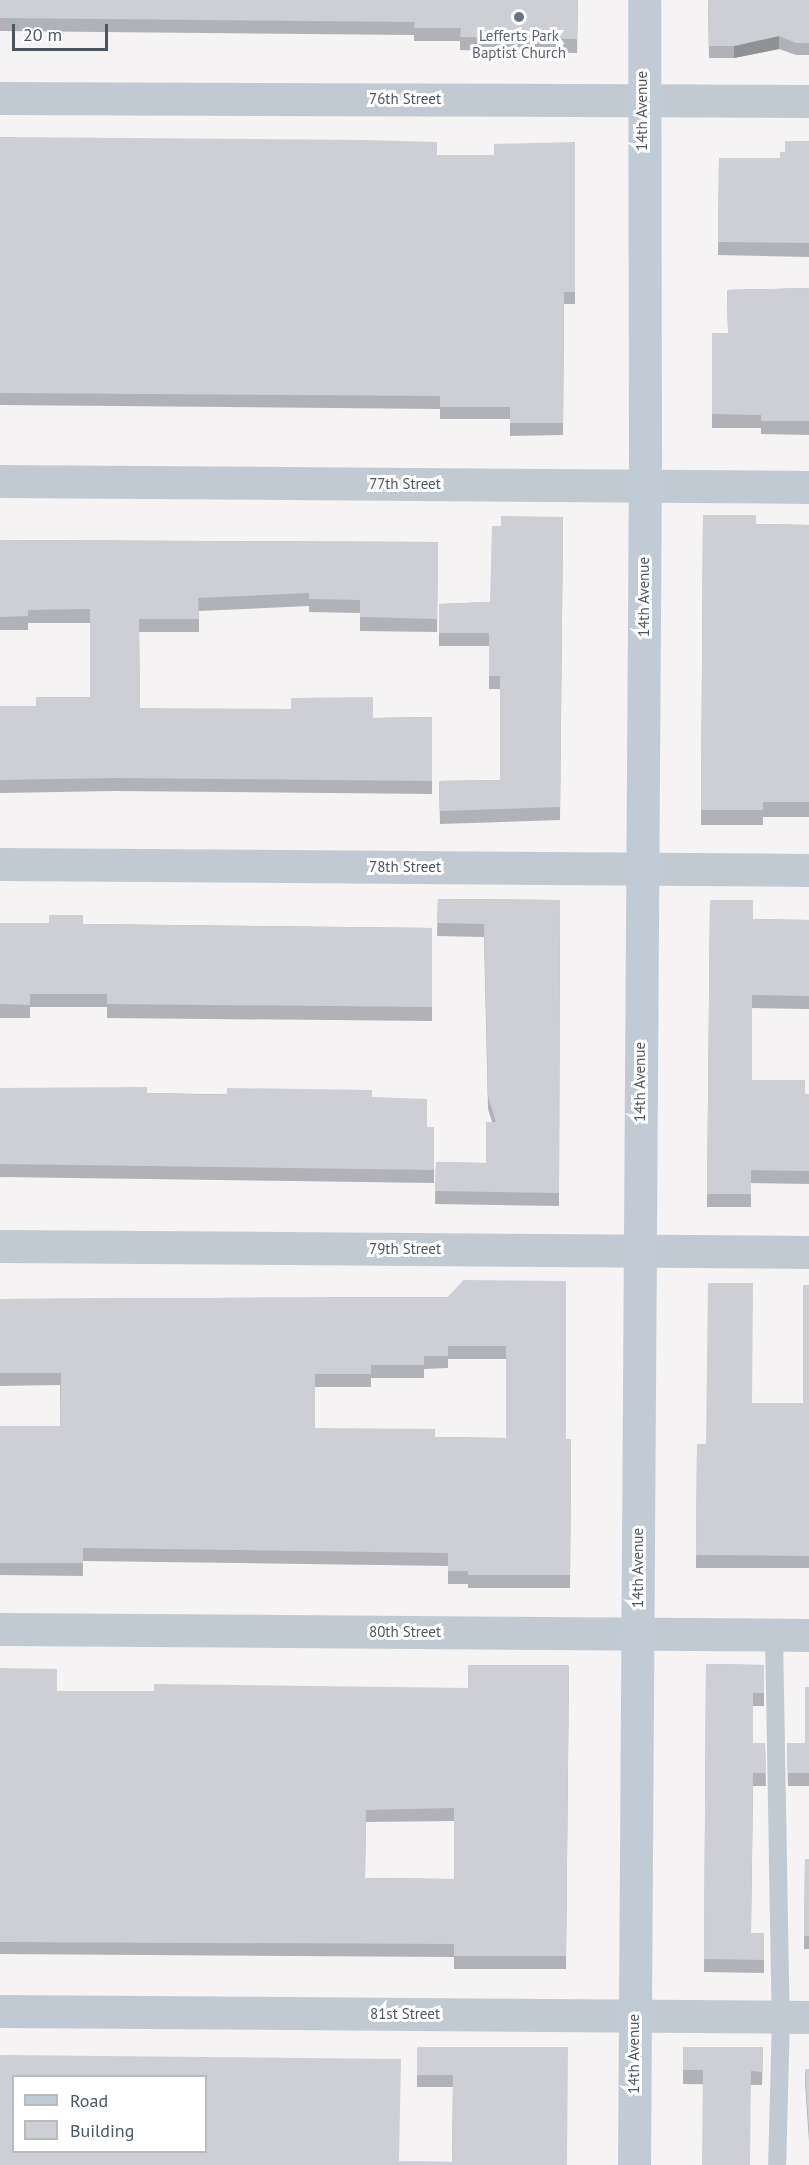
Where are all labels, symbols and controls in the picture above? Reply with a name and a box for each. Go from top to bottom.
marker: Lefferts Park Baptist Church [512,10,526,24]
scale bar [15,12,111,50]
text: 20 m [23,23,62,46]
place label: Lefferts Park Baptist Church [472,26,566,61]
street label: 14th Avenue [633,71,651,151]
street label: 76th Street [369,90,441,108]
street label: 77th Street [369,475,441,493]
street label: 14th Avenue [635,557,653,637]
street label: 78th Street [369,858,441,876]
street label: 14th Avenue [631,1042,649,1122]
street label: 79th Street [369,1240,441,1258]
street label: 14th Avenue [629,1528,647,1608]
street label: 80th Street [369,1623,441,1641]
street label: 81st Street [370,2005,440,2023]
street label: 14th Avenue [625,2014,643,2094]
legend [12,2075,207,2153]
text: Road [70,2089,108,2112]
text: Building [70,2119,134,2142]

